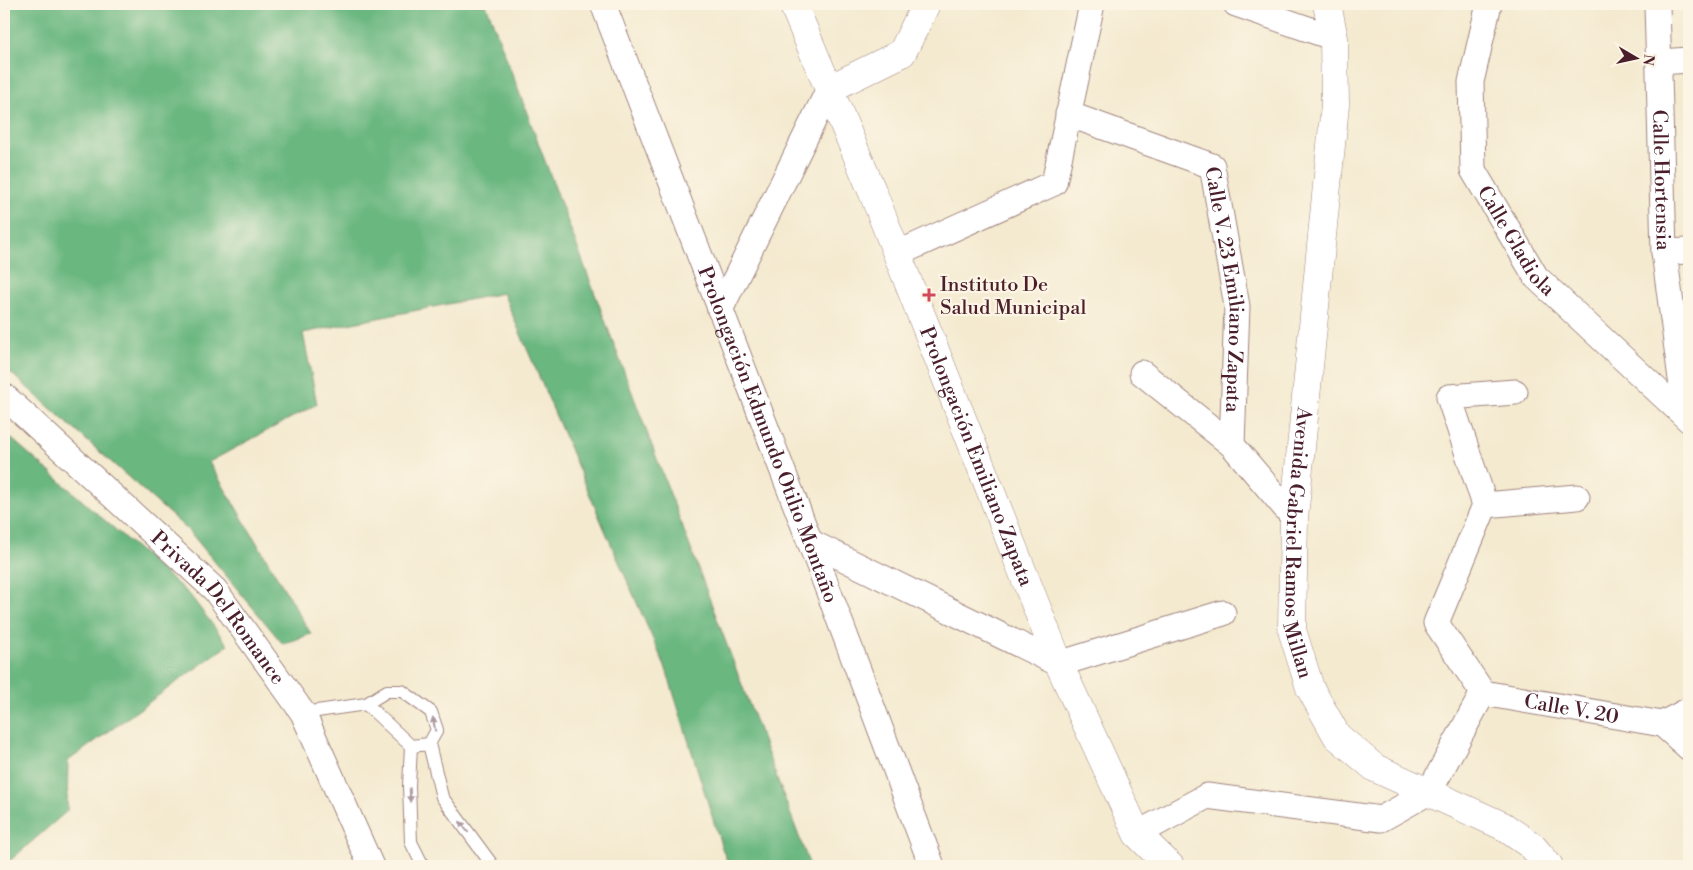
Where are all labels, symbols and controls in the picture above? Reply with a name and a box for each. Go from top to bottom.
north arrow [1610,32,1660,82]
text: N [1638,53,1658,67]
street label: Calle Hortensia [1646,109,1675,252]
street label: Calle V. 23 Emiliano Zapata [1198,165,1248,414]
street label: Calle Gladiola [1471,182,1560,303]
street label: Prolongación Edmundo Otilio Montaño [691,263,843,607]
place label: Instituto De Salud Municipal [940,273,1086,321]
marker: Instituto De Salud Municipal [922,288,936,302]
street label: Prolongación Emiliano Zapata [913,323,1038,591]
street label: Avenida Gabriel Ramos Millan [1276,405,1317,682]
street label: Privada Del Romance [145,526,290,690]
street label: Calle V. 20 [1522,689,1621,730]
one-way arrow [429,716,437,732]
one-way arrow [406,787,414,803]
one-way arrow [459,821,470,834]

